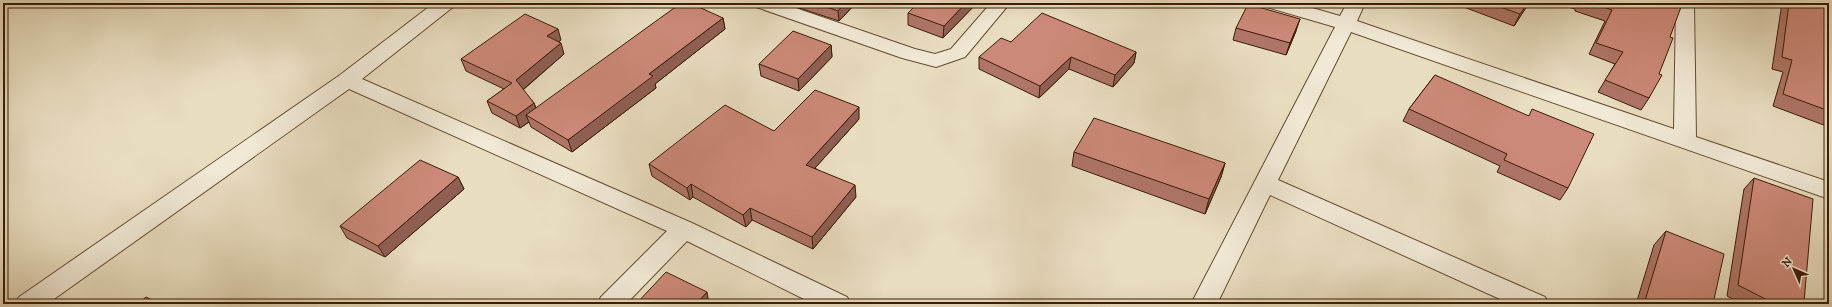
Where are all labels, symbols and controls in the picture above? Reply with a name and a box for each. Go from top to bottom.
north arrow [1774,249,1814,289]
text: N [1779,254,1796,271]

